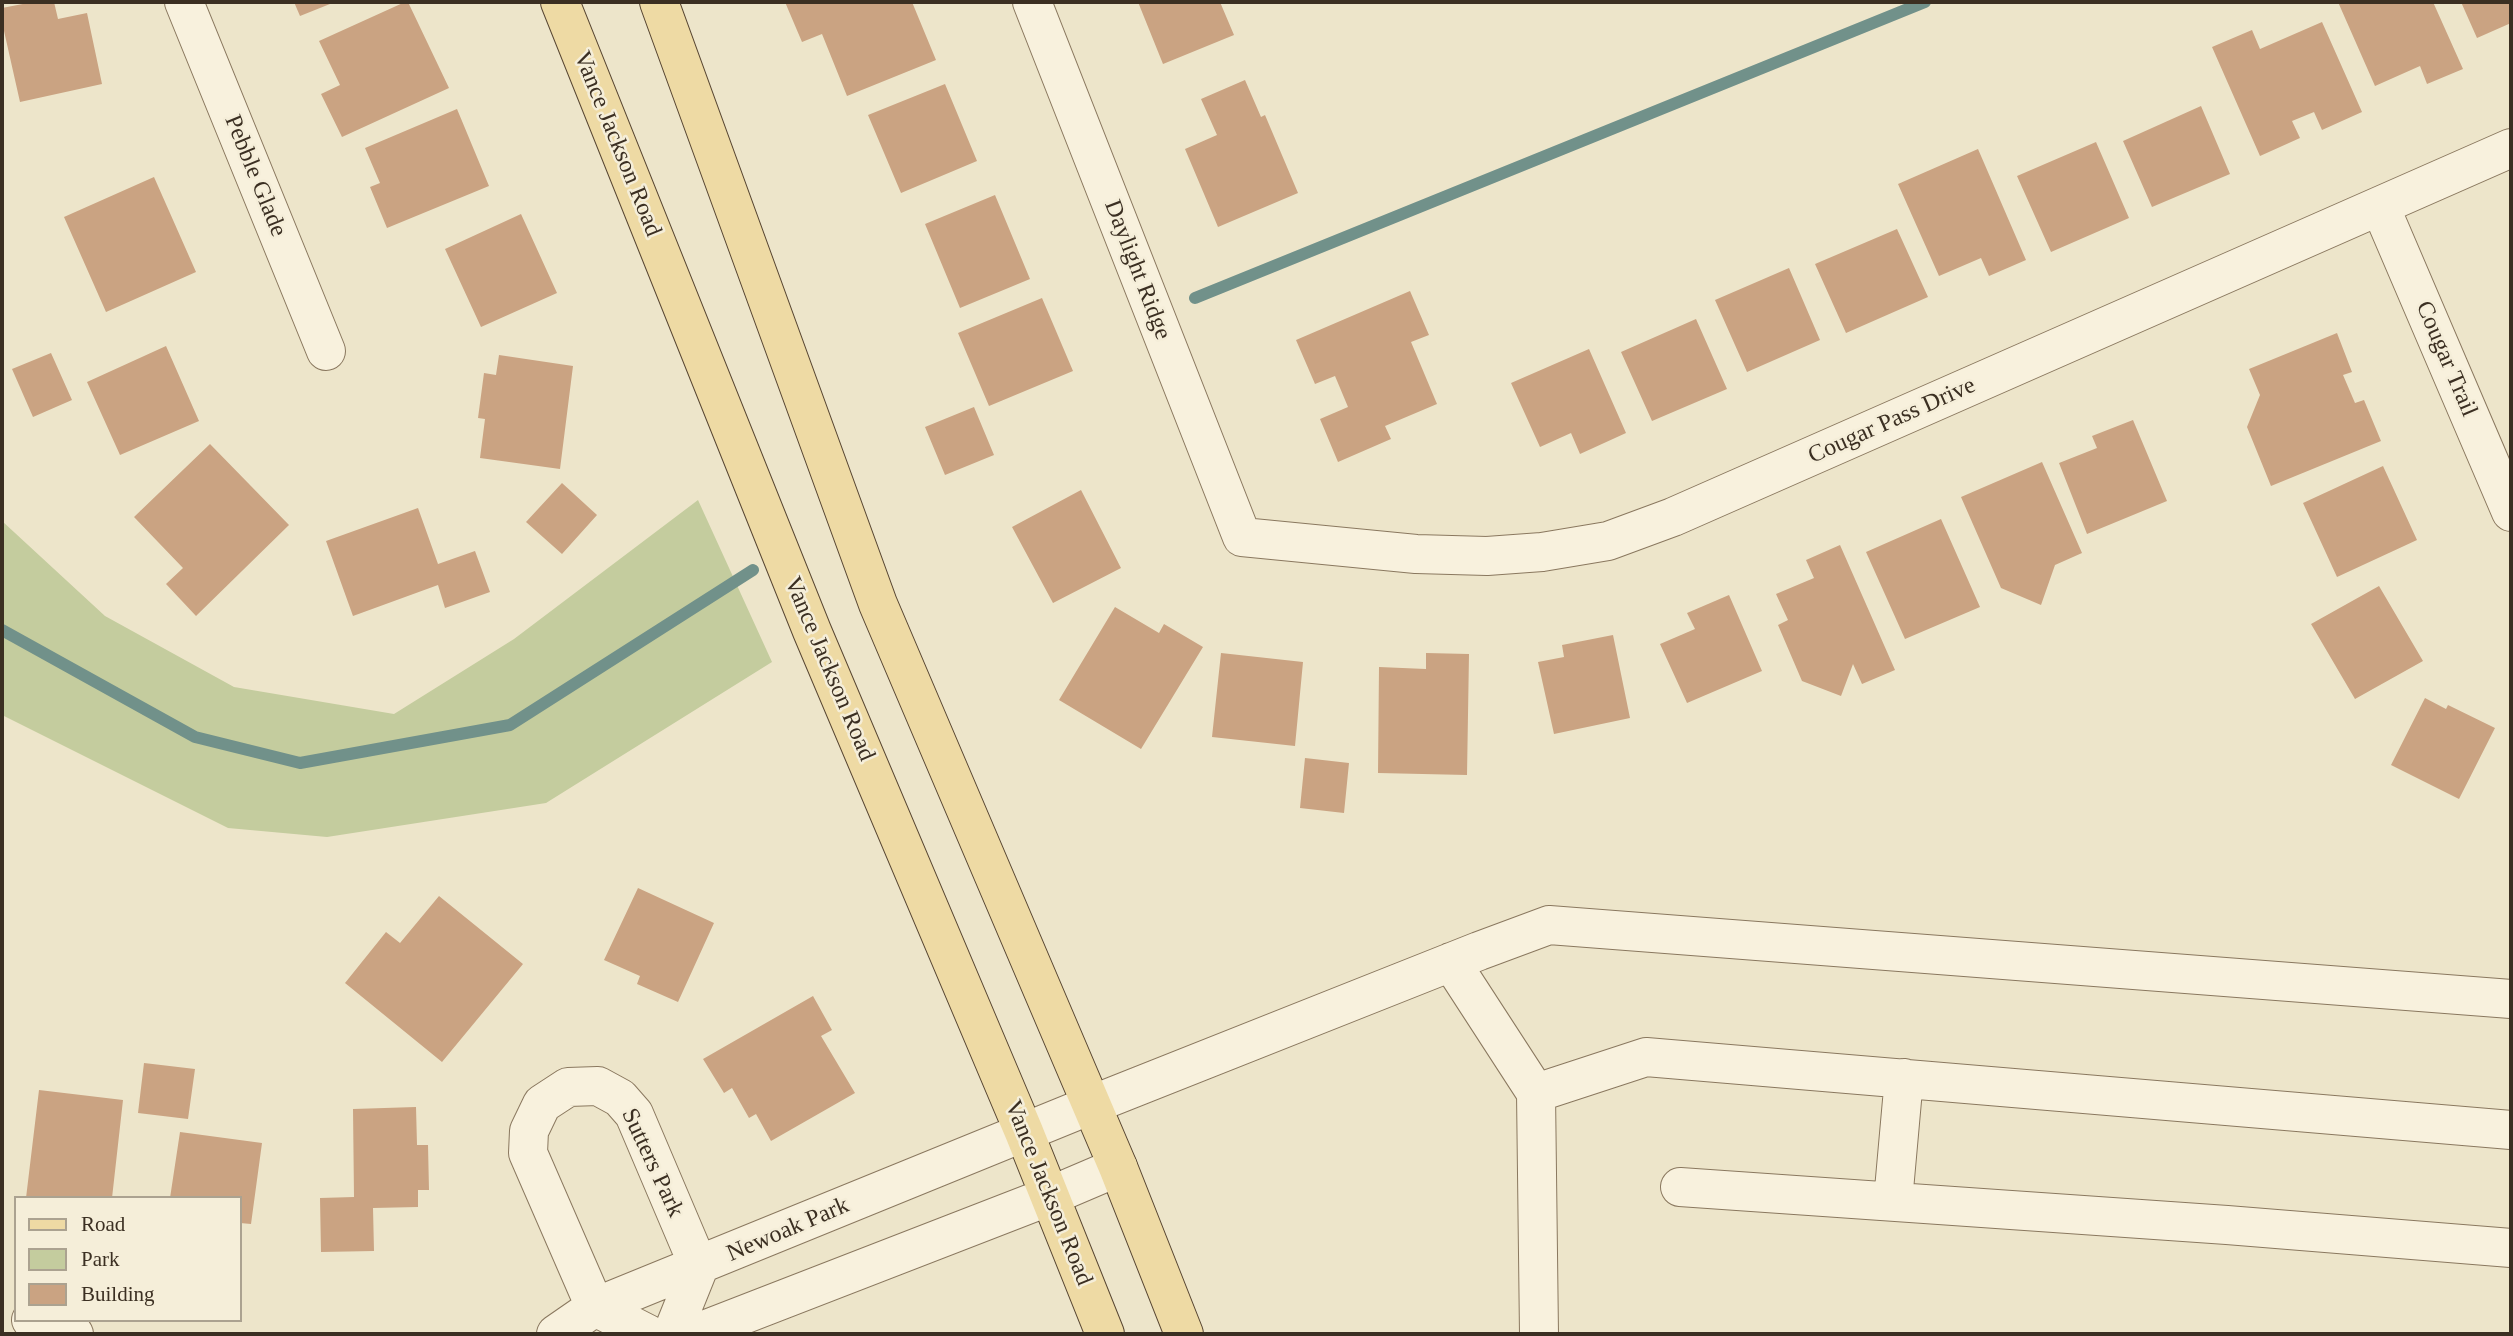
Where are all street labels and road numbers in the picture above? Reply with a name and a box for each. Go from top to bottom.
street label: Vance Jackson Road [567,47,667,241]
street label: Pebble Glade [218,111,292,241]
street label: Daylight Ridge [1097,196,1177,344]
street label: Cougar Trail [2409,297,2483,421]
street label: Cougar Pass Drive [1804,371,1980,471]
street label: Vance Jackson Road [777,573,881,765]
street label: Vance Jackson Road [998,1096,1098,1290]
street label: Sutters Park [614,1104,690,1222]
street label: Newoak Park [723,1191,853,1269]

